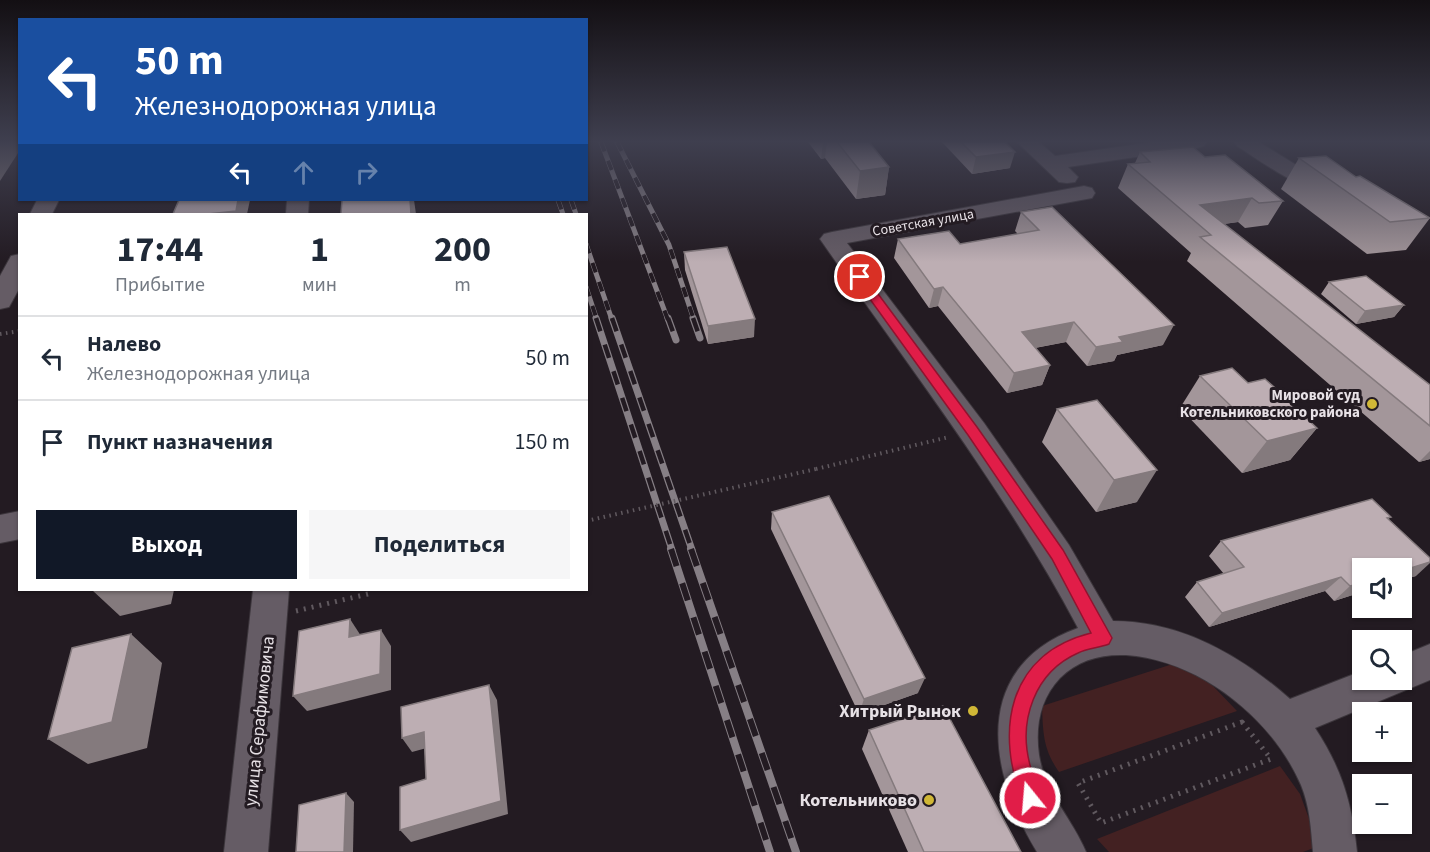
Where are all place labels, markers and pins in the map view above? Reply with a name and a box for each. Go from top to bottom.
pin [834,251,885,302]
place label: Мировой суд Котельниковского района [1180,385,1360,423]
marker: Мировой суд Котельниковского района [1365,397,1379,411]
place label: Хитрый Рынок [839,699,961,724]
marker: Хитрый Рынок [966,704,980,718]
place label: Котельниково [799,788,917,813]
marker: Котельниково [922,793,936,807]

